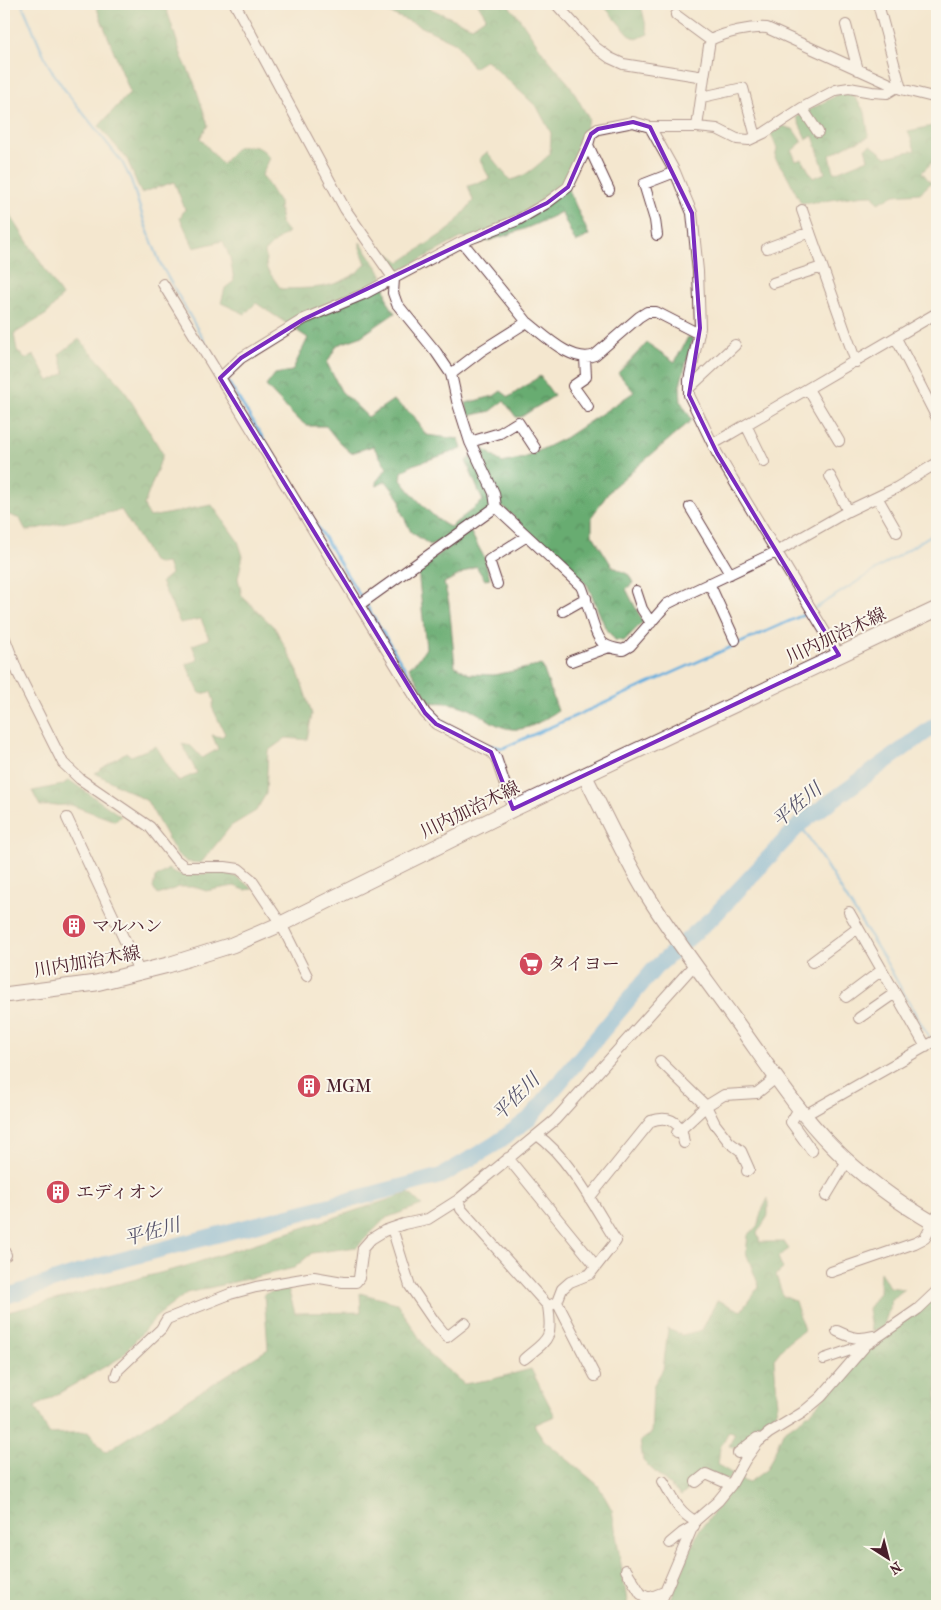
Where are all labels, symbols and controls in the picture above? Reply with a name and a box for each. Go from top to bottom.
street label: 川内加治木線 [783,604,889,668]
street label: 川内加治木線 [417,777,523,843]
water label: 平佐川 [768,777,827,832]
building icon: マルハン [61,913,87,939]
place label: マルハン [92,916,163,937]
street label: 川内加治木線 [32,942,142,982]
supermarket icon: タイヨー [518,951,544,977]
place label: タイヨー [548,954,620,975]
water label: 平佐川 [488,1068,545,1125]
building icon: MGM [296,1073,322,1099]
place label: MGM [326,1076,371,1097]
building icon: エディオン [45,1179,71,1205]
place label: エディオン [76,1182,165,1203]
water label: 平佐川 [122,1213,184,1250]
north arrow [864,1532,914,1582]
text: N [886,1558,905,1578]

